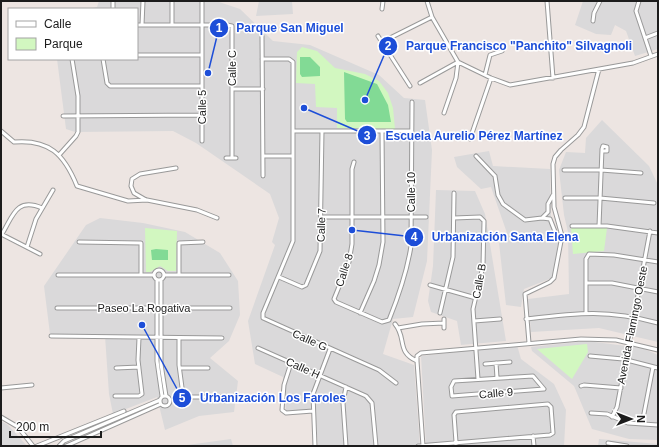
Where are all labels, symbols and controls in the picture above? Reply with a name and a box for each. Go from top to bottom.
legend [8,8,138,60]
callout: Parque San Miguel [209,16,352,40]
text: Calle [44,17,72,31]
text: 1 [216,21,223,35]
text: Parque San Miguel [236,21,344,35]
callout: Parque Francisco "Panchito" Silvagnoli [378,34,640,58]
text: Parque [44,37,83,51]
text: 2 [385,39,392,53]
text: Parque Francisco "Panchito" Silvagnoli [406,39,632,53]
street label: Calle C [226,50,238,86]
street label: Calle 5 [196,90,208,124]
callout: Escuela Aurelio Pérez Martínez [357,123,571,147]
text: 3 [364,129,371,143]
text: Escuela Aurelio Pérez Martínez [386,129,562,143]
street label: Calle 10 [405,172,417,212]
street label: Calle 7 [314,208,328,242]
callout: Urbanización Santa Elena [404,225,586,249]
text: 4 [411,230,418,244]
text: Urbanización Santa Elena [432,230,579,244]
street label: Calle 8 [333,252,355,288]
street label: Calle B [470,262,488,300]
street label: Avenida Flamingo Oeste [615,265,649,385]
street label: Paseo La Rogativa [98,302,191,314]
street label: Calle G [291,327,329,353]
street label: Calle H [284,355,322,381]
callout: Urbanización Los Faroles [172,386,354,410]
street label: Calle 9 [478,386,514,400]
text: 5 [179,391,186,405]
text: Urbanización Los Faroles [200,391,346,405]
north arrow [611,399,651,439]
scale bar [10,413,101,439]
text: N [635,415,647,423]
text: 200 m [16,420,49,434]

